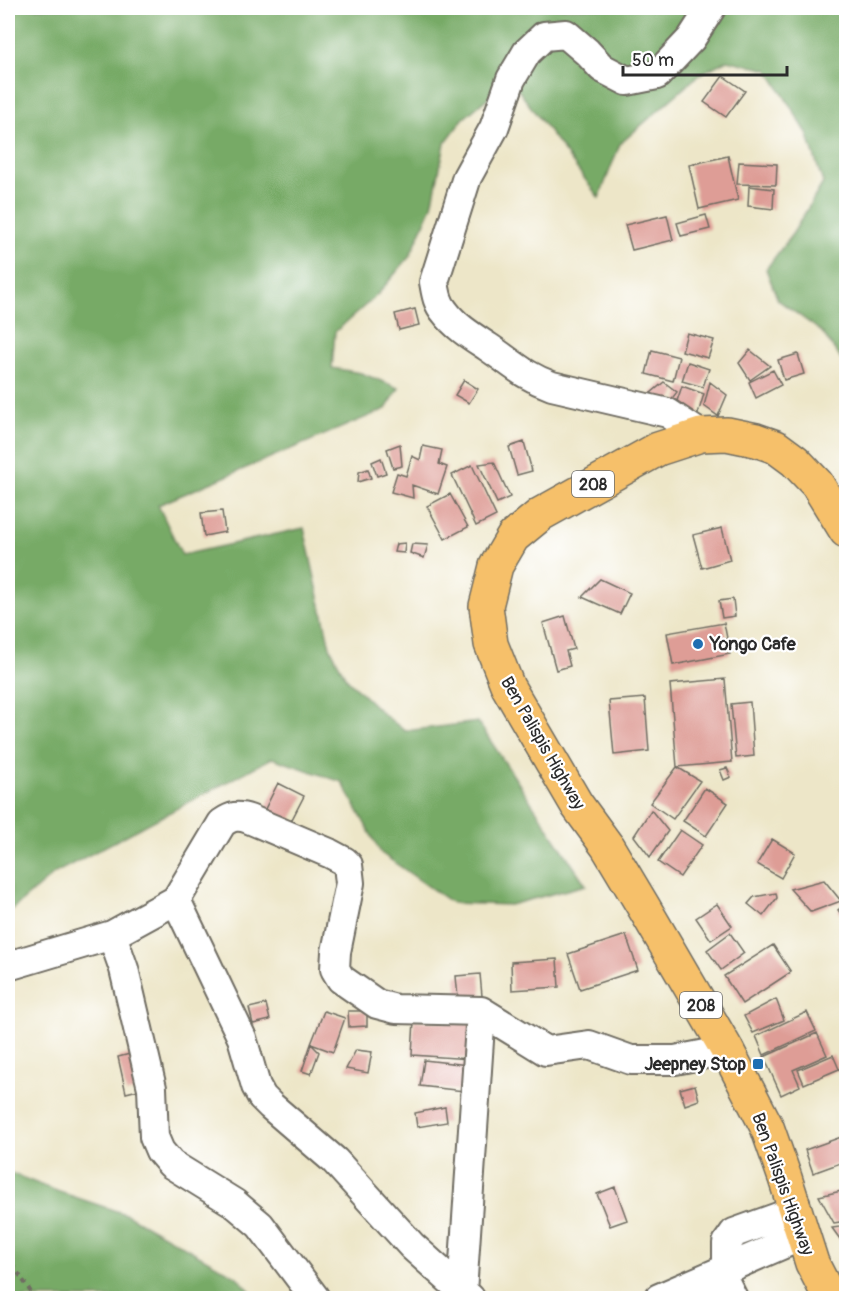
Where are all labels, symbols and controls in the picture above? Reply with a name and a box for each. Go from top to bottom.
scale bar [623,39,786,77]
text: 50 m [632,49,674,72]
road number: 208 [572,471,614,497]
place label: Yongo Cafe [709,633,797,656]
marker: Yongo Cafe [691,637,705,651]
street label: Ben Palispis Highway [495,673,590,814]
road number: 208 [680,992,722,1018]
place label: Jeepney Stop [644,1053,747,1076]
marker: Jeepney Stop [751,1057,765,1071]
street label: Ben Palispis Highway [746,1110,819,1259]

